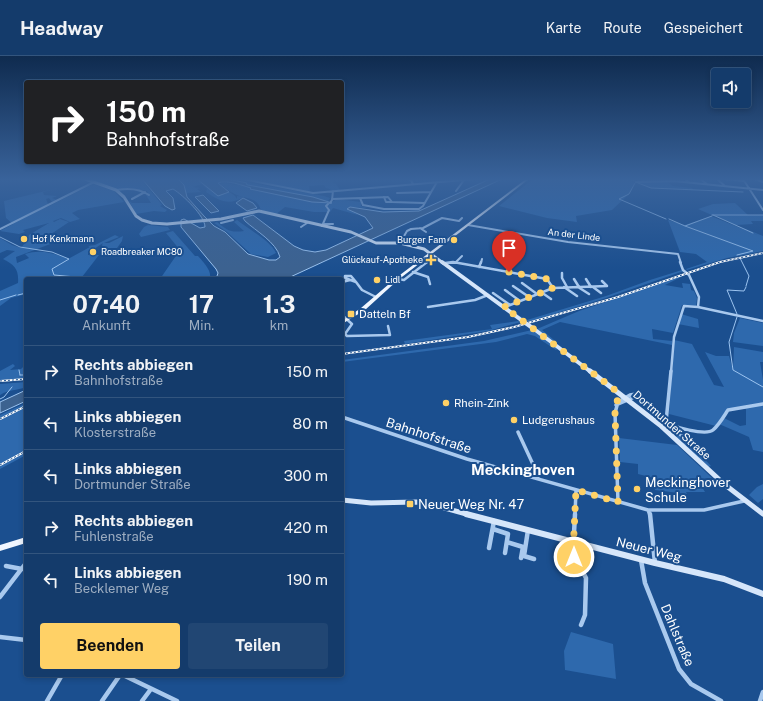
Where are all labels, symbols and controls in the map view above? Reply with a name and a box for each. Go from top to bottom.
text: Headway [20,17,103,39]
text: Karte [546,20,581,36]
text: Route [603,20,642,36]
text: Gespeichert [664,20,743,36]
map controls [711,68,751,108]
button: sound [711,68,751,108]
text: 150 m [106,95,186,128]
icon: right [40,96,92,148]
text: Bahnhofstraße [106,129,229,150]
street label: An der Linde [547,226,601,243]
pin [492,231,526,272]
place label: Hof Kenkmann [32,233,94,244]
marker: Hof Kenkmann [19,234,29,244]
place label: Burger Fam [397,234,446,245]
marker: Burger Fam [449,235,459,245]
icon: arrive [498,237,520,259]
place label: Roadbreaker MC80 [101,246,183,257]
marker: Roadbreaker MC80 [88,247,98,257]
place label: Glückauf-Apotheke [342,254,423,265]
marker: Glückauf-Apotheke [426,255,436,265]
place label: Lidl [385,274,401,285]
marker: Lidl [372,275,382,285]
text: 07:40 [73,290,140,318]
text: 17 [189,290,214,318]
text: 1.3 [263,290,295,318]
place label: Datteln Bf [359,308,411,320]
marker: Datteln Bf [346,309,356,319]
text: Ankunft [82,318,131,333]
text: Min. [189,318,214,333]
text: km [270,318,288,333]
text: Rechts abbiegen [74,356,193,373]
icon: right [40,361,62,383]
text: 150 m [286,363,328,380]
text: Bahnhofstraße [74,373,163,388]
street label: Dortmunder Straße [631,388,713,462]
place label: Rhein-Zink [454,397,509,409]
marker: Rhein-Zink [441,398,451,408]
text: Links abbiegen [74,408,181,425]
icon: left [40,413,62,435]
place label: Ludgerushaus [522,414,595,426]
text: 80 m [293,415,328,432]
street label: Bahnhofstraße [384,415,474,456]
marker: Ludgerushaus [509,415,519,425]
text: Klosterstraße [74,425,156,440]
text: Links abbiegen [74,460,181,477]
district label: Meckinghoven [471,461,575,478]
icon: left [40,465,62,487]
text: 300 m [284,467,328,484]
place label: Meckinghover Schule [645,475,731,505]
text: Dortmunder Straße [74,477,191,492]
marker: Meckinghover Schule [632,484,642,494]
place label: Neuer Weg Nr. 47 [418,497,524,512]
marker: Neuer Weg Nr. 47 [405,499,415,509]
text: Rechts abbiegen [74,512,193,529]
icon: right [40,517,62,539]
text: 420 m [284,519,328,536]
text: Fuhlenstraße [74,529,154,544]
street label: Neuer Weg [614,534,683,565]
position arrow [553,536,595,578]
text: Links abbiegen [74,564,181,581]
icon: left [40,569,62,591]
text: 190 m [287,571,328,588]
text: Becklemer Weg [74,581,169,596]
street label: Dahlstraße [658,602,697,669]
button: Beenden [40,623,180,669]
button: Teilen [188,623,328,669]

